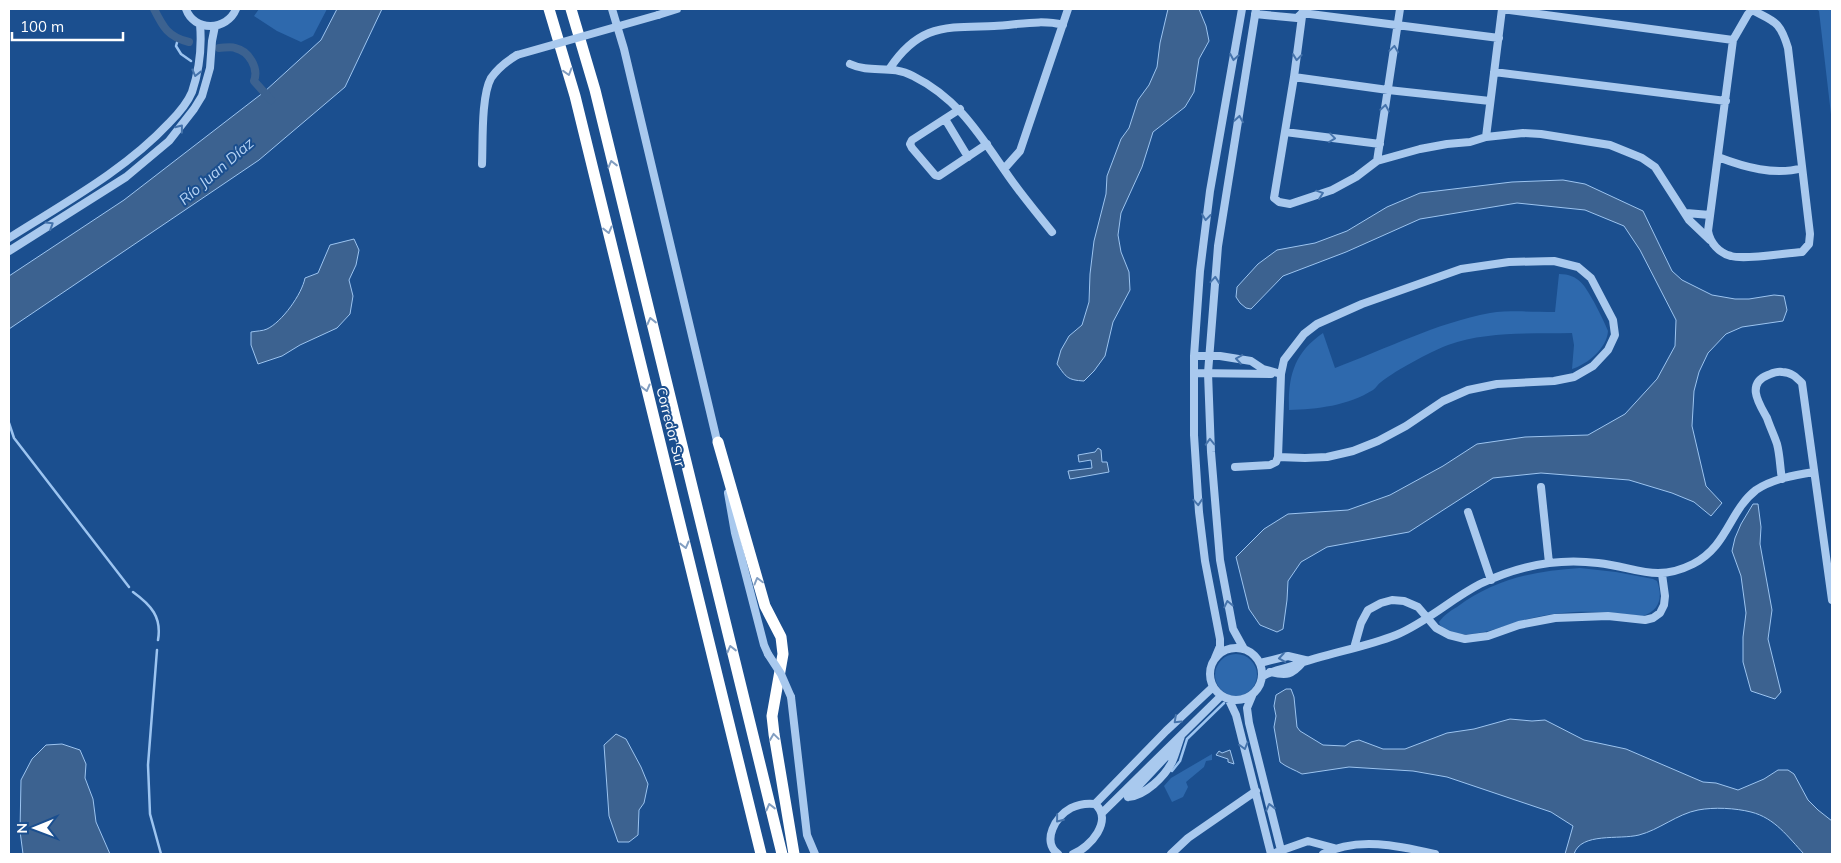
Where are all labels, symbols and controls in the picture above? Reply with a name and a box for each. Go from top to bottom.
scale bar [12,10,124,42]
text: 100 m [20,17,64,36]
one-way arrow [1388,45,1399,53]
one-way arrow [1230,52,1240,61]
one-way arrow [1292,53,1303,61]
one-way arrow [191,68,202,77]
one-way arrow [562,68,572,76]
one-way arrow [1380,104,1390,113]
one-way arrow [1233,115,1243,124]
one-way arrow [174,125,182,134]
one-way arrow [1329,132,1337,143]
water label: Río Juan Díaz [175,133,258,209]
one-way arrow [608,160,618,168]
one-way arrow [1315,190,1323,200]
one-way arrow [1202,213,1212,221]
one-way arrow [45,221,54,231]
one-way arrow [602,225,612,233]
one-way arrow [1209,276,1220,284]
one-way arrow [646,317,657,326]
one-way arrow [1235,354,1243,365]
one-way arrow [640,383,651,392]
street label: Corredor Sur [652,385,690,470]
one-way arrow [1205,438,1216,446]
one-way arrow [1192,498,1203,506]
one-way arrow [679,541,690,550]
one-way arrow [754,577,764,585]
one-way arrow [1223,599,1233,608]
one-way arrow [726,645,737,654]
one-way arrow [1278,652,1286,663]
one-way arrow [1174,714,1183,723]
one-way arrow [770,733,780,742]
one-way arrow [1238,742,1249,751]
one-way arrow [765,802,776,811]
one-way arrow [1265,802,1276,811]
north arrow [10,803,60,853]
one-way arrow [1057,813,1065,822]
text: N [13,823,31,834]

